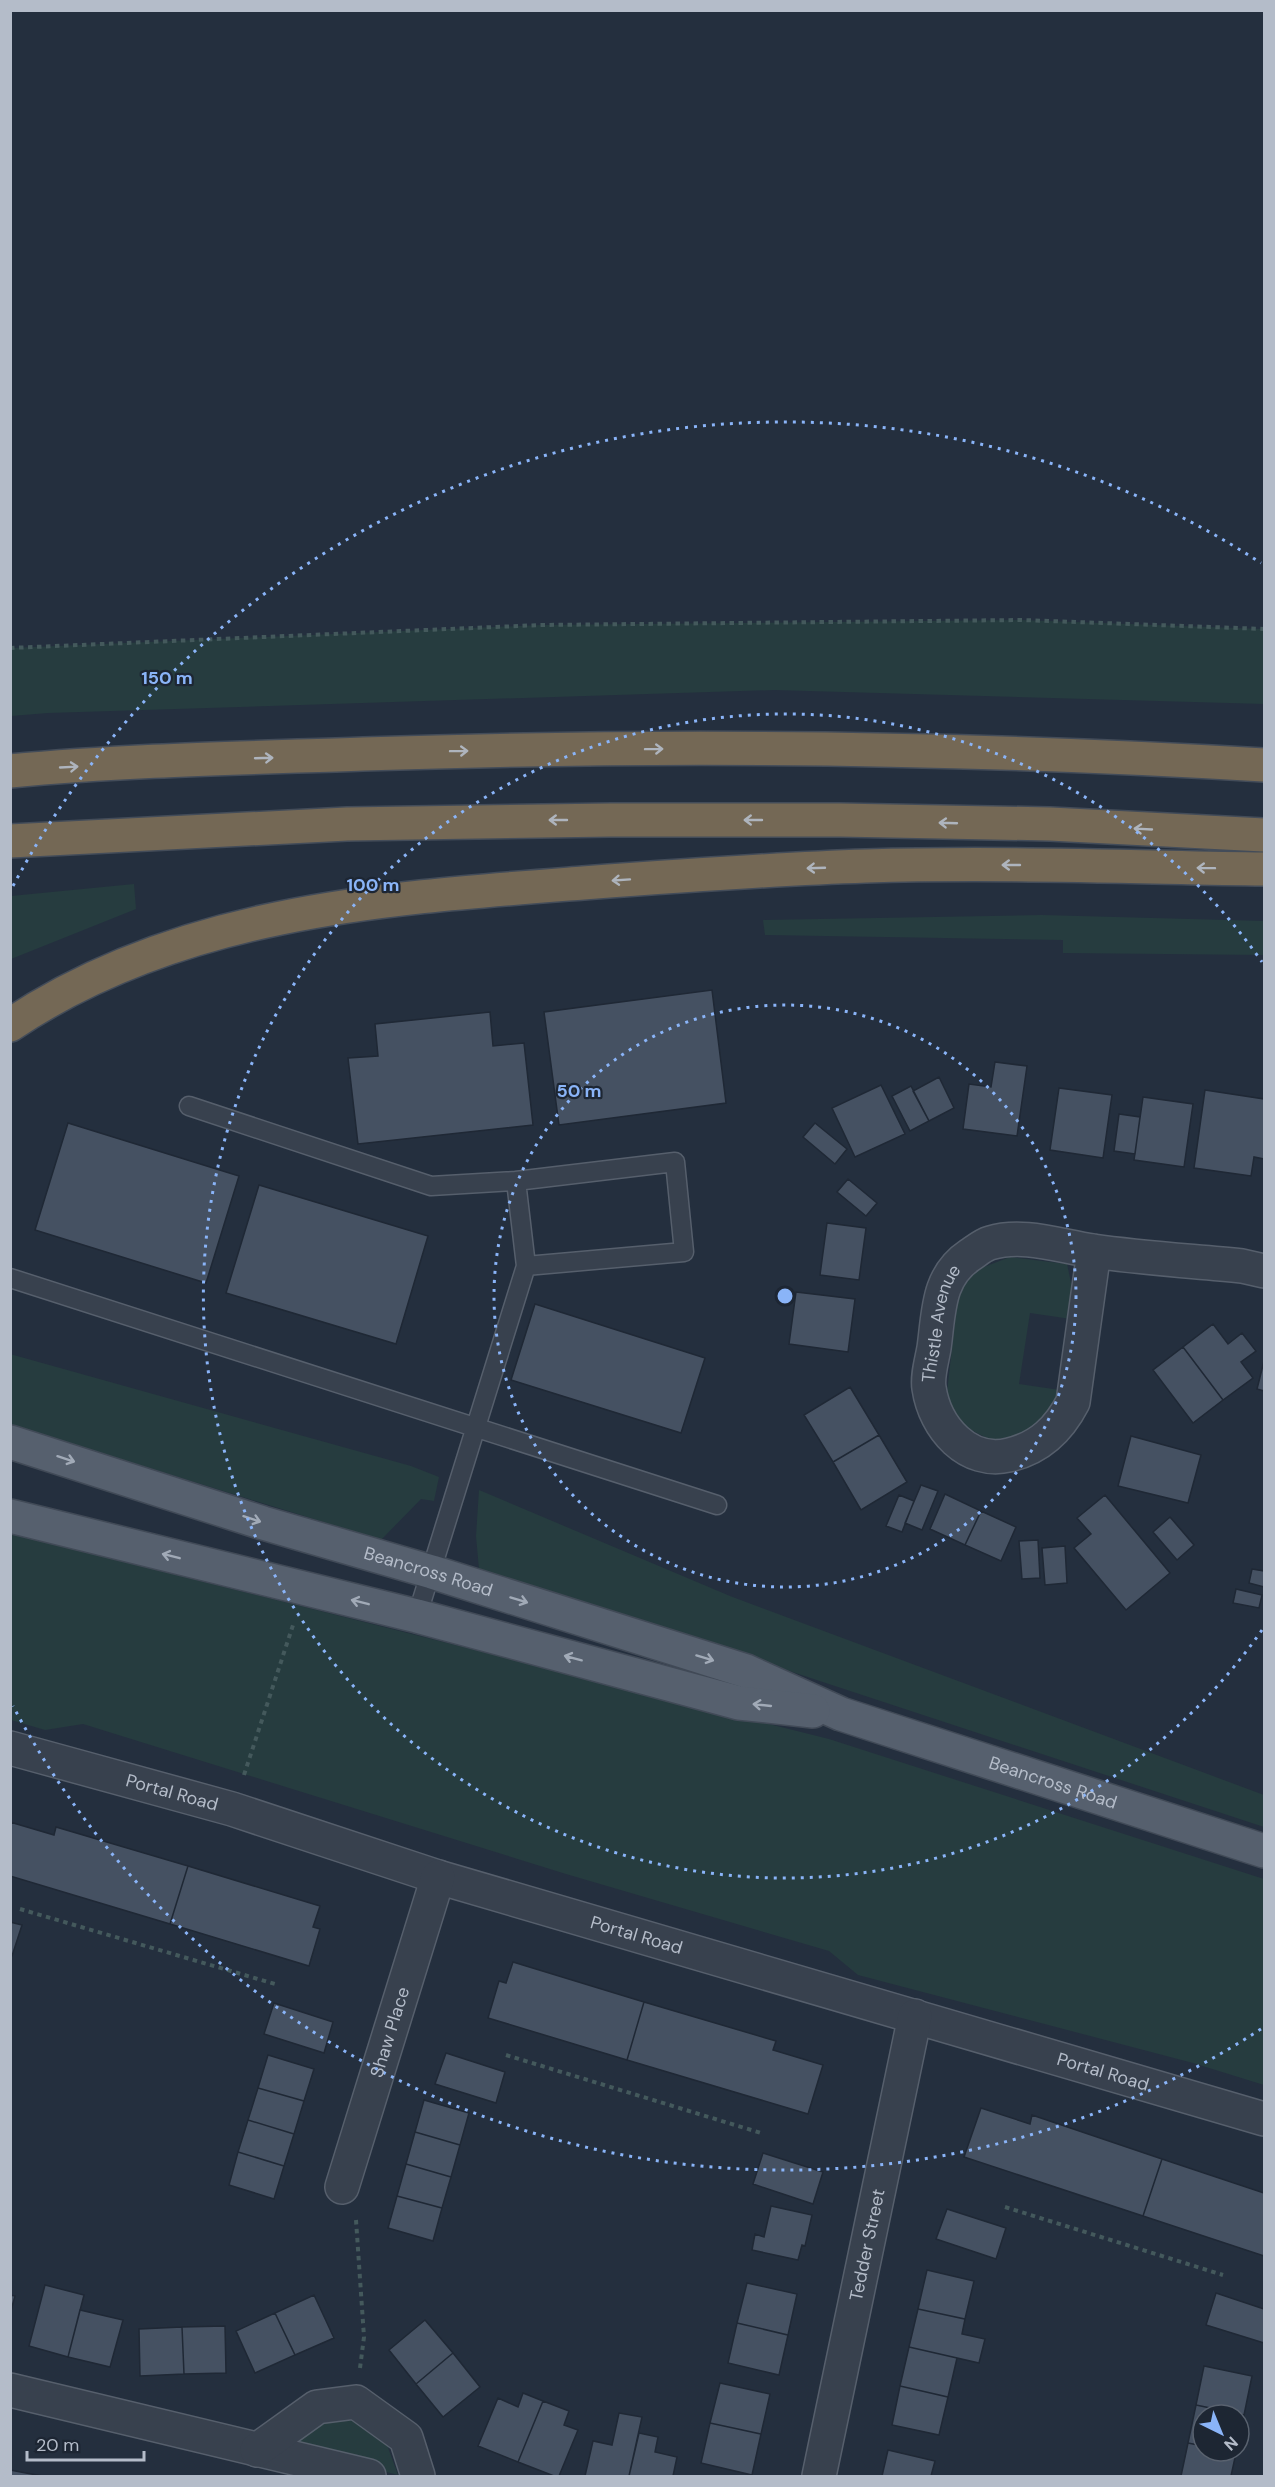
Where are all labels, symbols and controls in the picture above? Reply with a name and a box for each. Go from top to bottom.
text: 150 m [141,666,193,690]
one-way arrow [643,743,663,754]
one-way arrow [448,746,468,757]
one-way arrow [253,753,273,764]
one-way arrow [58,762,78,773]
one-way arrow [549,814,569,826]
one-way arrow [744,814,764,826]
one-way arrow [939,818,959,829]
one-way arrow [1134,824,1154,835]
one-way arrow [1002,859,1022,871]
one-way arrow [807,862,827,873]
one-way arrow [1197,862,1217,874]
text: 100 m [346,873,400,897]
one-way arrow [612,875,632,886]
text: 50 m [556,1079,602,1103]
street label: Thistle Avenue [916,1259,966,1383]
centre of rings [775,1286,795,1306]
one-way arrow [56,1454,75,1465]
one-way arrow [242,1514,261,1525]
street label: Beancross Road [361,1541,496,1602]
one-way arrow [162,1549,181,1561]
one-way arrow [509,1595,528,1606]
one-way arrow [351,1596,370,1607]
one-way arrow [564,1652,583,1663]
one-way arrow [695,1653,714,1664]
one-way arrow [753,1699,773,1710]
street label: Beancross Road [986,1751,1120,1815]
street label: Portal Road [123,1768,221,1817]
street label: Portal Road [588,1910,685,1960]
street label: Shaw Place [365,1984,415,2081]
street label: Portal Road [1054,2047,1152,2097]
street label: Tedder Street [844,2187,891,2303]
north arrow [1191,2403,1251,2463]
scale bar [27,2424,144,2462]
text: N [1219,2432,1242,2455]
text: 20 m [36,2433,79,2457]

